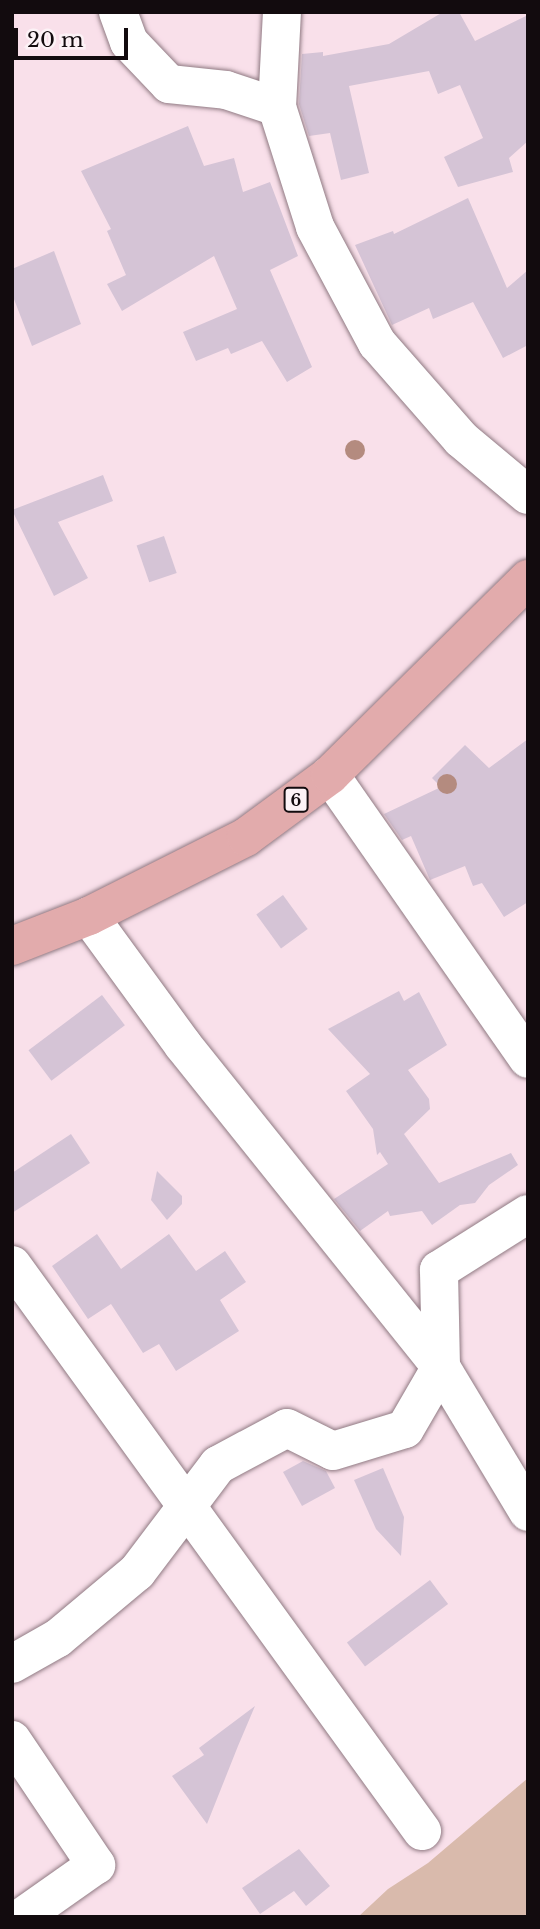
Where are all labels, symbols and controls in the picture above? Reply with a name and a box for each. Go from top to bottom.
scale bar [18,14,131,58]
text: 20 m [27,27,84,53]
road number: 6 [282,788,310,813]

